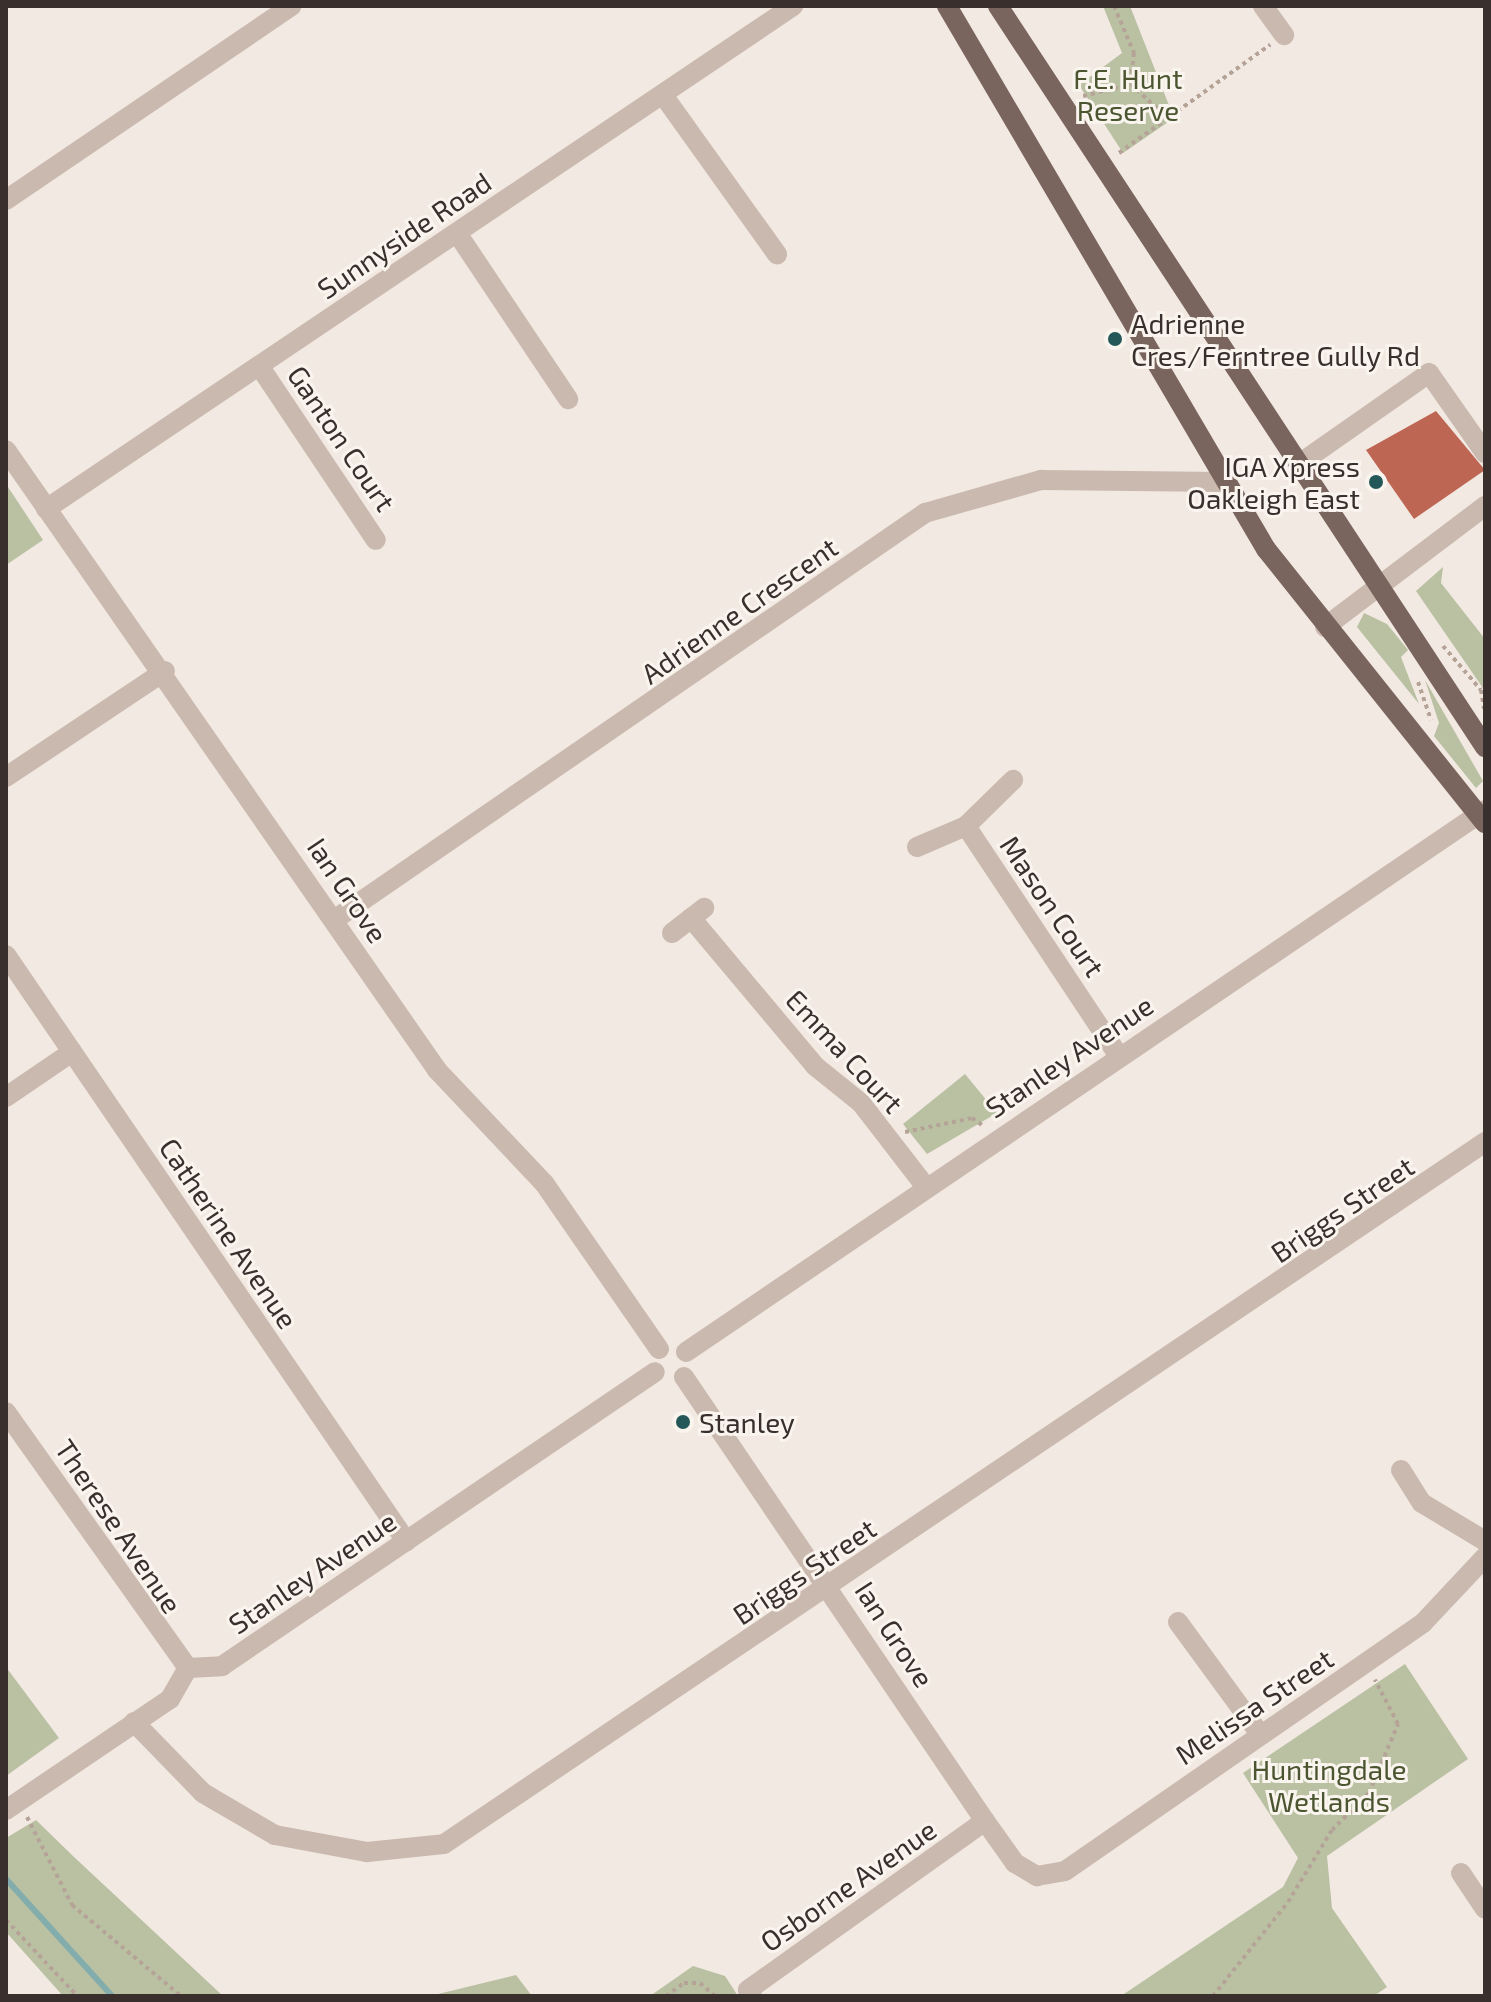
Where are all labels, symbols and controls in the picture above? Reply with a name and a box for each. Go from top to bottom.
park label: F.E. Hunt Reserve [1073,61,1183,127]
street label: Sunnyside Road [311,165,497,305]
place label: Adrienne Cres/Ferntree Gully Rd [1131,306,1421,372]
marker: Adrienne Cres/Ferntree Gully Rd [1106,330,1124,348]
street label: Ganton Court [281,359,403,517]
place label: IGA Xpress Oakleigh East [1187,449,1360,515]
marker: IGA Xpress Oakleigh East [1367,473,1385,491]
street label: Adrienne Crescent [634,530,844,690]
street label: Mason Court [994,829,1112,983]
street label: Ian Grove [301,831,395,949]
street label: Emma Court [779,982,911,1120]
street label: Stanley Avenue [978,987,1160,1125]
street label: Catherine Avenue [153,1131,305,1335]
street label: Briggs Street [1264,1149,1420,1269]
place label: Stanley [699,1405,795,1439]
marker: Stanley [674,1413,692,1431]
street label: Therese Avenue [48,1433,190,1619]
street label: Stanley Avenue [221,1503,403,1641]
street label: Briggs Street [726,1511,882,1631]
street label: Ian Grove [848,1575,942,1693]
street label: Melissa Street [1169,1641,1339,1771]
park label: Huntingdale Wetlands [1251,1752,1407,1818]
street label: Osborne Avenue [753,1812,943,1958]

